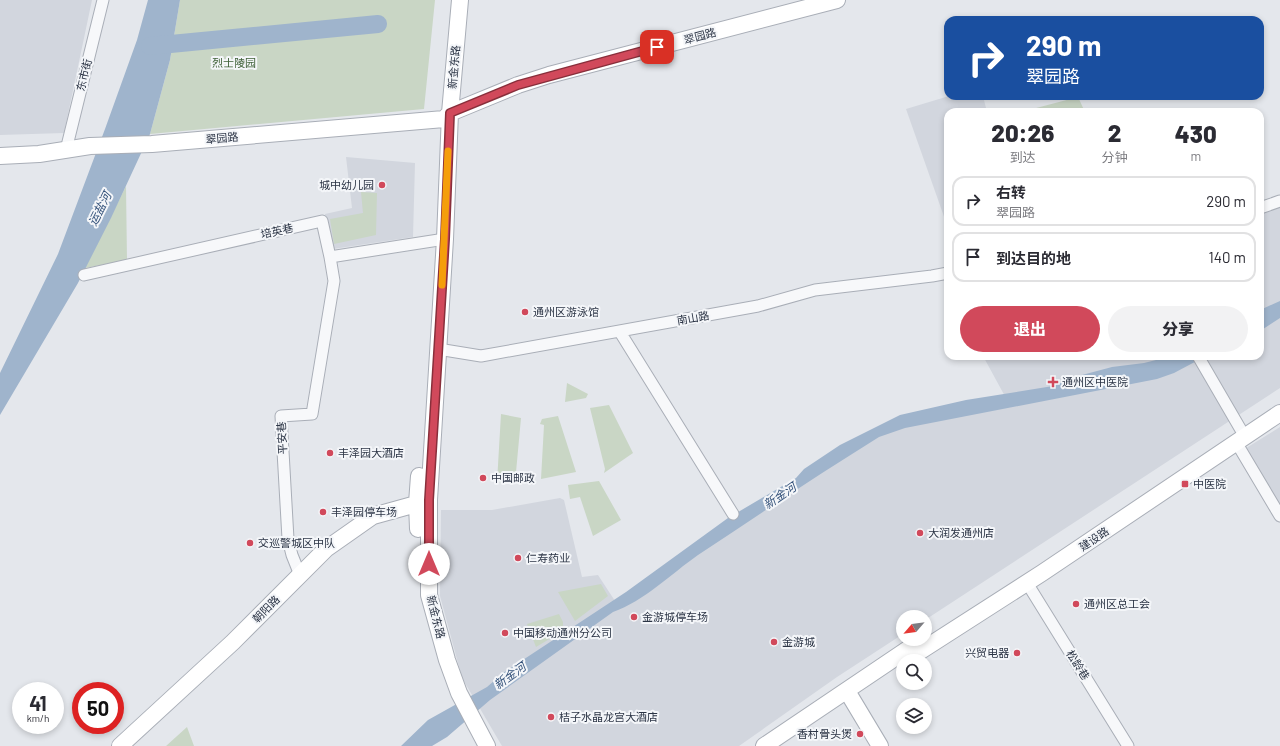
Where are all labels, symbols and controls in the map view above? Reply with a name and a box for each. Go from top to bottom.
street label: 翠园路 [682,25,717,46]
text: 290 m [1026,28,1102,62]
pin [640,30,674,64]
icon: right [960,32,1012,84]
icon: arrive [646,36,668,58]
street label: 新金东路 [445,44,462,89]
park label: 烈士陵园 [212,56,256,69]
street label: 东市街 [73,57,94,92]
text: 翠园路 [1026,65,1080,87]
text: 20:26 [991,118,1054,147]
text: 2 [1108,118,1121,147]
text: 430 [1175,119,1217,148]
street label: 翠园路 [205,130,239,145]
text: m [1190,148,1201,164]
text: 到达 [1010,149,1036,165]
text: 分钟 [1102,149,1128,165]
place label: 城中幼儿园 [319,178,374,191]
marker: 城中幼儿园 [377,180,387,190]
text: 右转 [996,183,1026,201]
water label: 运盐河 [85,188,114,228]
icon: right [962,190,984,212]
text: 290 m [1206,192,1246,210]
text: 翠园路 [996,204,1035,220]
street label: 培英巷 [259,220,294,241]
icon: arrive [962,246,984,268]
text: 140 m [1209,248,1246,266]
text: 到达目的地 [996,249,1071,267]
place label: 通州区游泳馆 [533,305,599,318]
button: 退出 [960,306,1100,352]
button: 分享 [1108,306,1248,352]
marker: 通州区游泳馆 [520,307,530,317]
street label: 南山路 [676,308,710,327]
place label: 通州区中医院 [1062,375,1128,388]
marker: 通州区中医院 [1047,376,1059,388]
street label: 平安巷 [274,421,289,455]
place label: 丰泽园大酒店 [338,446,404,459]
marker: 丰泽园大酒店 [325,448,335,458]
place label: 中国邮政 [491,471,535,484]
marker: 中国邮政 [478,473,488,483]
place label: 中医院 [1193,477,1226,490]
water label: 新金河 [761,478,800,511]
marker: 中医院 [1180,479,1190,489]
place label: 丰泽园停车场 [331,505,397,518]
marker: 丰泽园停车场 [318,507,328,517]
street label: 建设路 [1076,524,1111,553]
place label: 大润发通州店 [928,526,994,539]
marker: 大润发通州店 [915,528,925,538]
place label: 交巡警城区中队 [258,536,335,549]
marker: 交巡警城区中队 [245,538,255,548]
position arrow [408,543,450,585]
place label: 仁寿药业 [526,551,570,564]
marker: 仁寿药业 [513,553,523,563]
street label: 朝阳路 [249,592,282,625]
street label: 新金东路 [425,594,448,640]
place label: 通州区总工会 [1084,597,1150,610]
marker: 通州区总工会 [1071,599,1081,609]
place label: 金游城停车场 [642,610,708,623]
north arrow [896,610,932,646]
map controls [896,610,932,734]
marker: 金游城停车场 [629,612,639,622]
place label: 中国移动通州分公司 [513,626,612,639]
marker: 中国移动通州分公司 [500,628,510,638]
place label: 金游城 [782,635,815,648]
marker: 金游城 [769,637,779,647]
place label: 兴贸电器 [965,646,1009,659]
street label: 松龄巷 [1064,647,1093,682]
marker: 兴贸电器 [1012,648,1022,658]
button: search [896,654,932,690]
water label: 新金河 [491,658,530,691]
speed limit sign: 50 [72,682,124,734]
text: 41 [29,691,47,715]
button: layers [896,698,932,734]
place label: 桔子水晶龙宫大酒店 [559,710,658,723]
text: km/h [27,712,49,724]
marker: 桔子水晶龙宫大酒店 [546,712,556,722]
place label: 香村骨头煲 [797,727,852,740]
marker: 香村骨头煲 [855,729,865,739]

